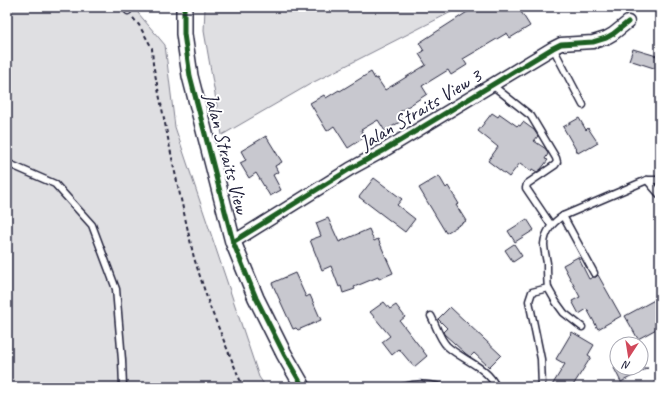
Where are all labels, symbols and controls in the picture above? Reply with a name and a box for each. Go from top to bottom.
street label: Jalan Straits View 3 [354,62,487,156]
street label: Jalan Straits View [198,89,255,218]
north arrow [609,336,649,376]
text: N [620,358,632,373]

